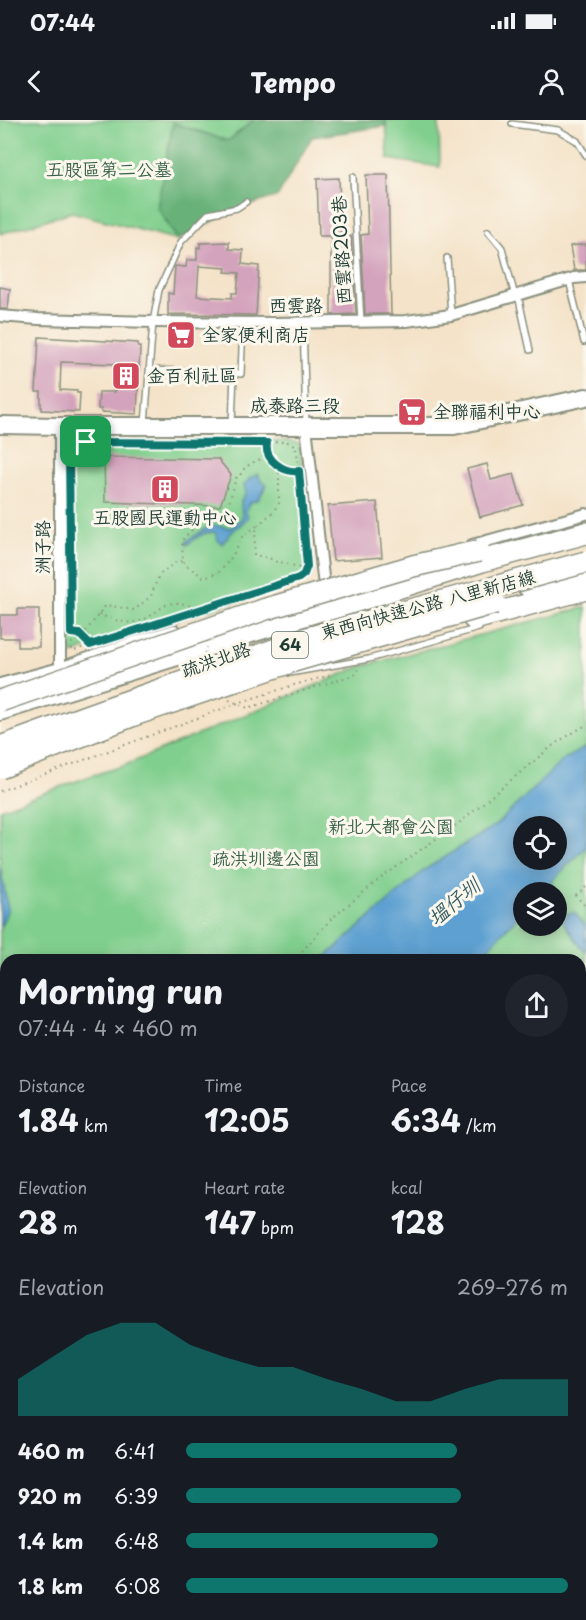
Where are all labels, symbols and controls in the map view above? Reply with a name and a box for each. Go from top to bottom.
text: 07:44 [30,5,95,38]
text: Tempo [250,61,336,102]
icon: back [18,65,51,98]
icon: person [535,65,568,98]
park label: 五股區第二公墓 [46,155,172,182]
street label: 西雲路203巷 [324,195,357,305]
street label: 西雲路 [269,291,323,318]
supermarket icon: 全家便利商店 [165,319,197,351]
place label: 全家便利商店 [202,320,310,347]
building icon: 金百利社區 [110,360,142,392]
place label: 金百利社區 [147,361,237,388]
street label: 成泰路三段 [250,391,340,418]
supermarket icon: 全聯福利中心 [396,396,428,428]
place label: 全聯福利中心 [433,397,541,424]
pin [60,416,111,467]
icon: arrive [69,425,102,458]
building icon: 五股國民運動中心 [149,473,181,505]
place label: 五股國民運動中心 [93,503,237,530]
street label: 洲子路 [28,520,55,574]
street label: 東西向快速公路 八里新店線 [317,562,538,645]
road number: 64 [272,632,308,658]
street label: 疏洪北路 [177,634,254,683]
park label: 新北大都會公園 [328,812,454,839]
map controls [513,816,567,936]
button: locate [513,816,567,870]
park label: 疏洪圳邊公園 [212,844,320,871]
water label: 塭仔圳 [421,869,488,932]
button: layers [513,882,567,936]
text: Morning run [18,965,223,1015]
button: share [505,974,568,1037]
text: 07:44 · 4 × 460 m [18,1013,198,1043]
text: Distance [18,1073,85,1097]
text: Time [204,1073,242,1097]
text: Pace [391,1073,427,1097]
text: 1.84 [18,1097,79,1142]
text: 12:05 [204,1097,290,1142]
text: 6:34 [391,1097,461,1142]
text: km [79,1113,108,1137]
text: /km [461,1113,497,1137]
text: Elevation [18,1175,87,1199]
text: Heart rate [204,1175,285,1199]
text: kcal [391,1175,423,1199]
text: 28 [18,1199,58,1244]
text: 147 [204,1199,256,1244]
text: 128 [391,1199,445,1244]
text: m [58,1215,78,1239]
text: bpm [256,1215,294,1239]
text: Elevation [18,1272,104,1302]
text: 269–276 m [457,1272,568,1302]
text: 460 m [18,1436,85,1466]
text: 6:41 [114,1436,155,1466]
text: 920 m [18,1481,82,1511]
text: 6:39 [114,1481,158,1511]
text: 1.4 km [18,1526,84,1556]
text: 6:48 [114,1526,159,1556]
text: 1.8 km [18,1571,83,1601]
text: 6:08 [114,1571,161,1601]

